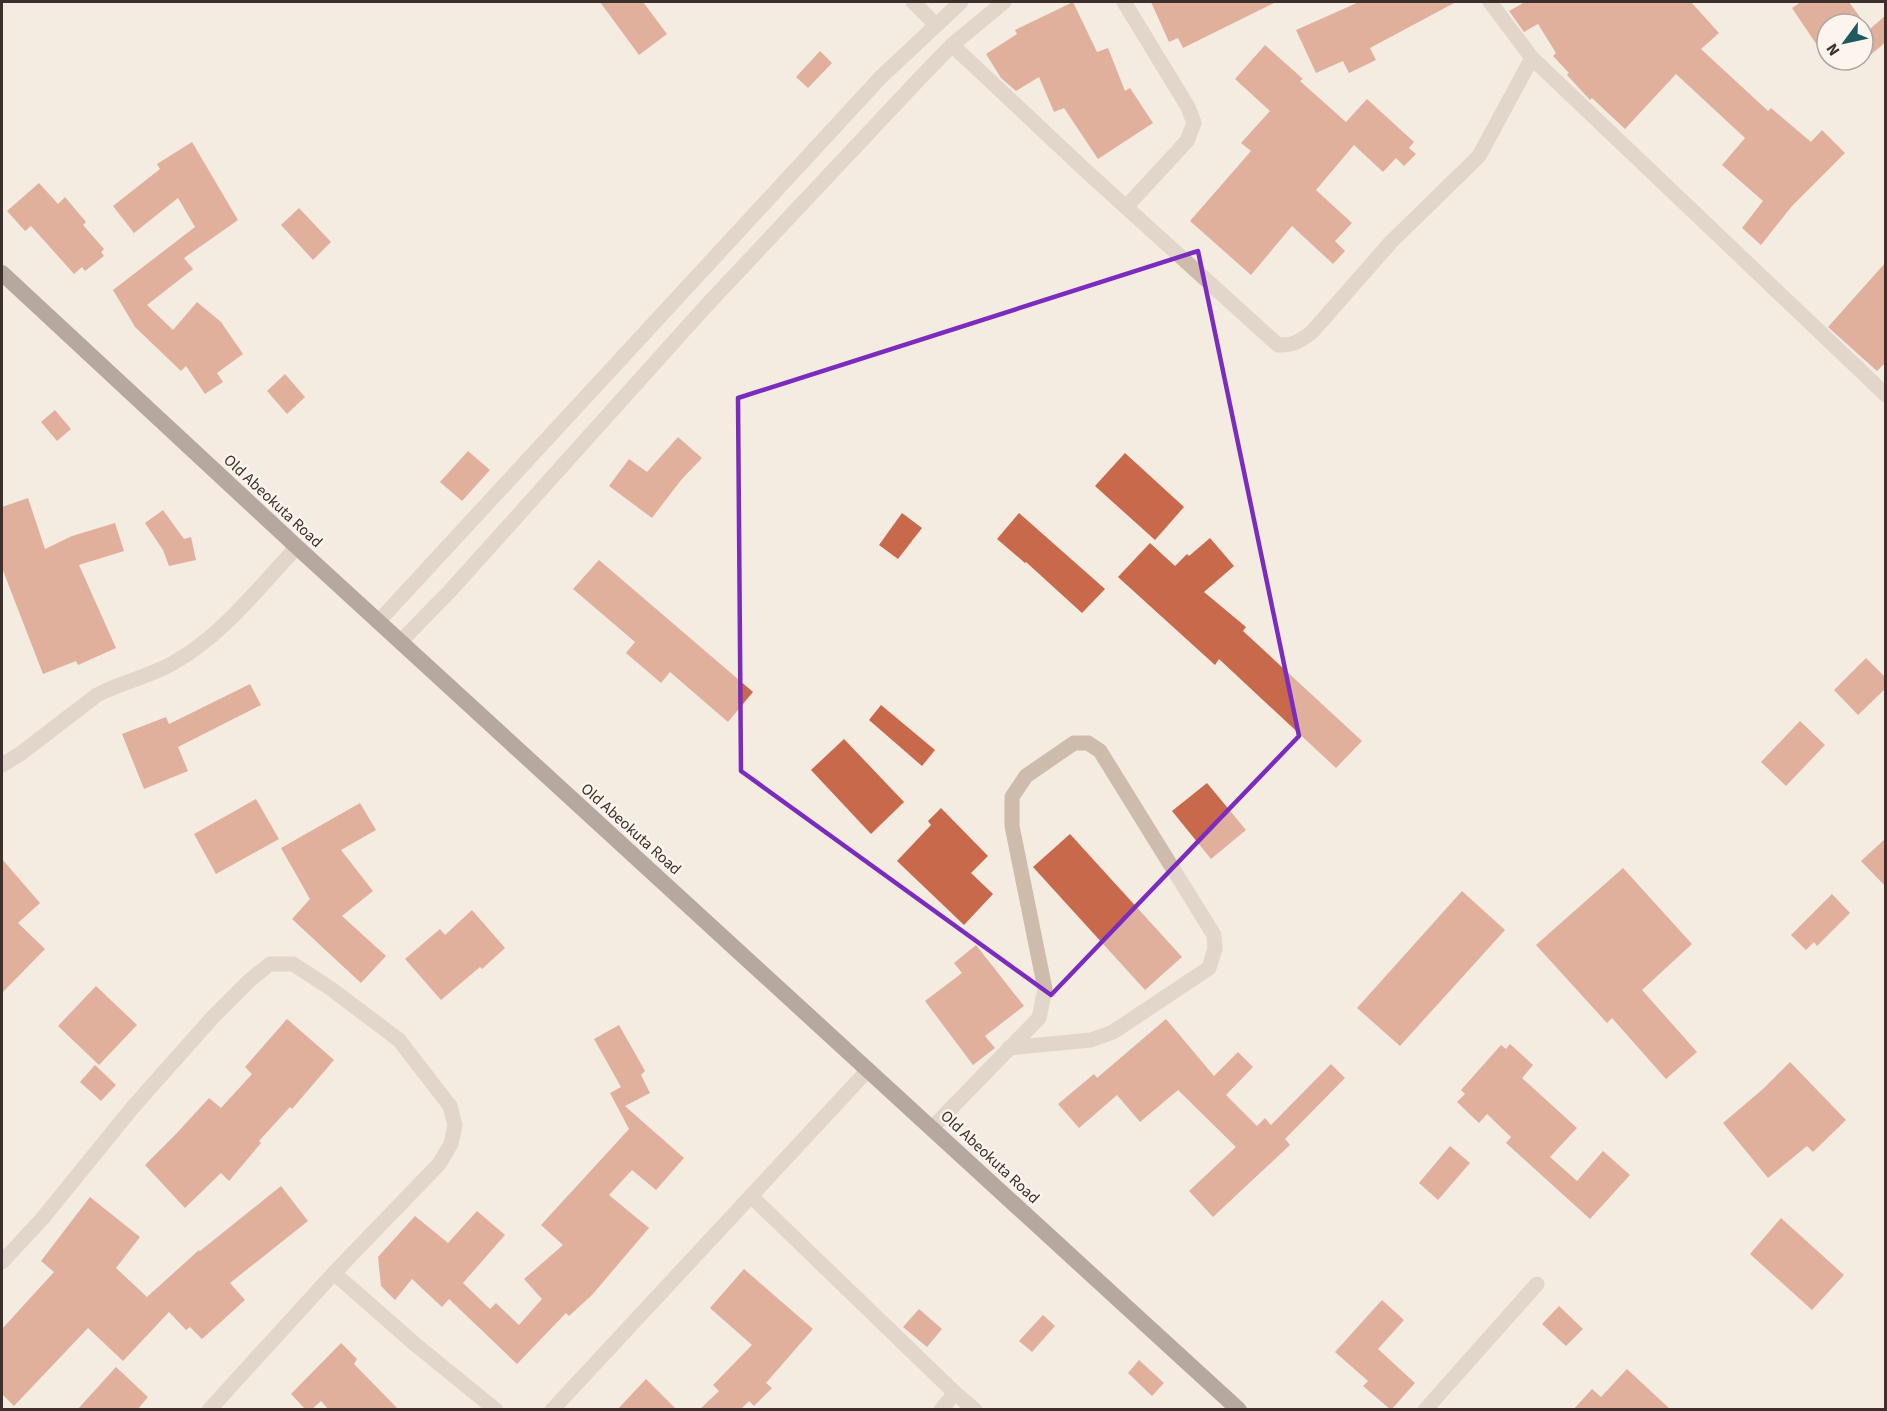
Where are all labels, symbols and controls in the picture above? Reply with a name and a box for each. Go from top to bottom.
north arrow [1815,12,1875,72]
text: N [1821,39,1845,60]
street label: Old Abeokuta Road [219,449,327,553]
street label: Old Abeokuta Road [576,778,686,880]
street label: Old Abeokuta Road [936,1105,1044,1209]

